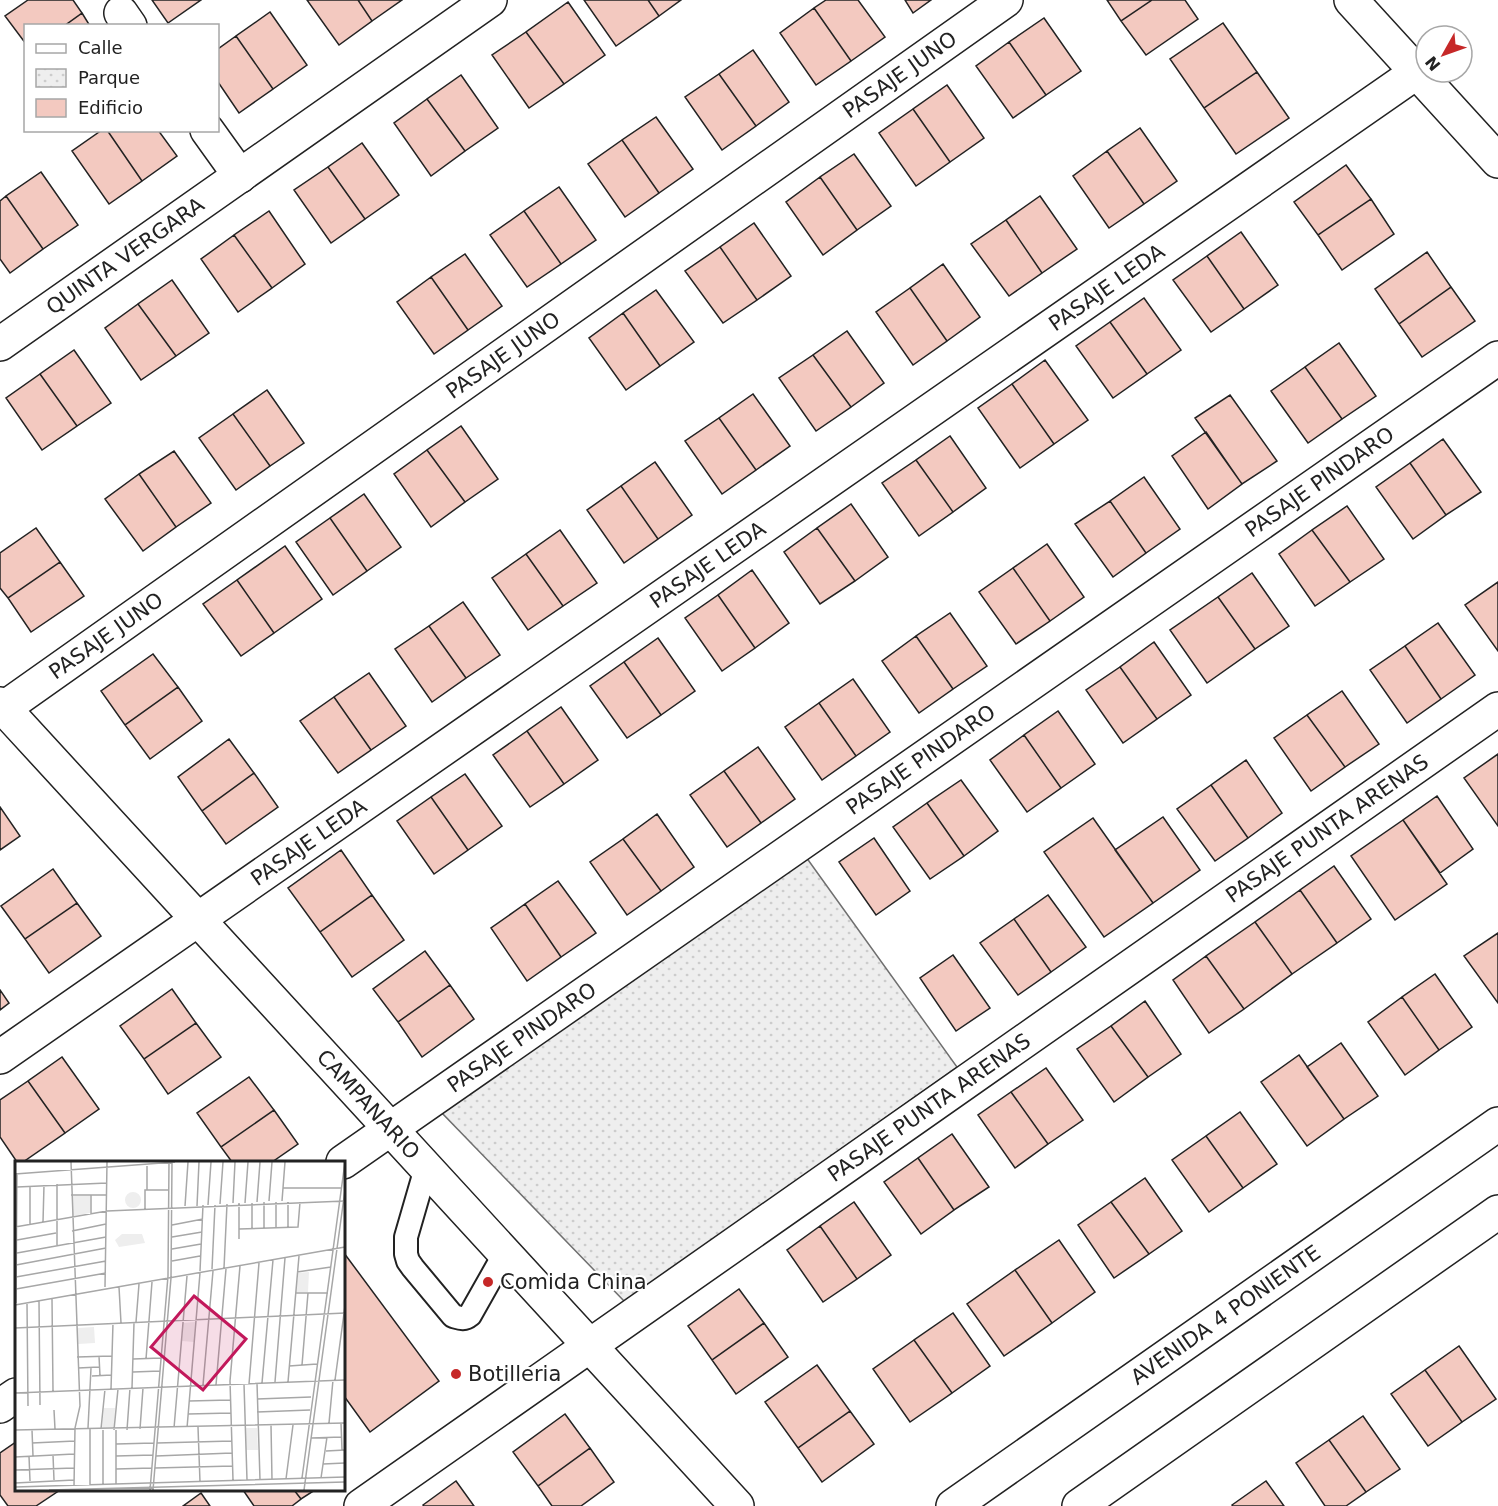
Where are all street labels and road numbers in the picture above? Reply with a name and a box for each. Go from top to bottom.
street label: PASAJE JUNO [838,27,961,123]
street label: QUINTA VERGARA [42,192,209,320]
street label: PASAJE LEDA [1045,239,1170,336]
street label: PASAJE JUNO [441,307,565,404]
street label: PASAJE PINDARO [1241,422,1399,542]
street label: PASAJE LEDA [645,516,771,613]
street label: PASAJE JUNO [45,588,168,684]
street label: PASAJE PINDARO [842,700,1000,820]
street label: PASAJE PUNTA ARENAS [1221,749,1433,908]
street label: PASAJE LEDA [246,794,372,891]
street label: PASAJE PINDARO [443,977,601,1098]
street label: PASAJE PUNTA ARENAS [823,1028,1035,1187]
street label: CAMPANARIO [312,1045,424,1164]
street label: AVENIDA 4 PONIENTE [1126,1240,1325,1389]

